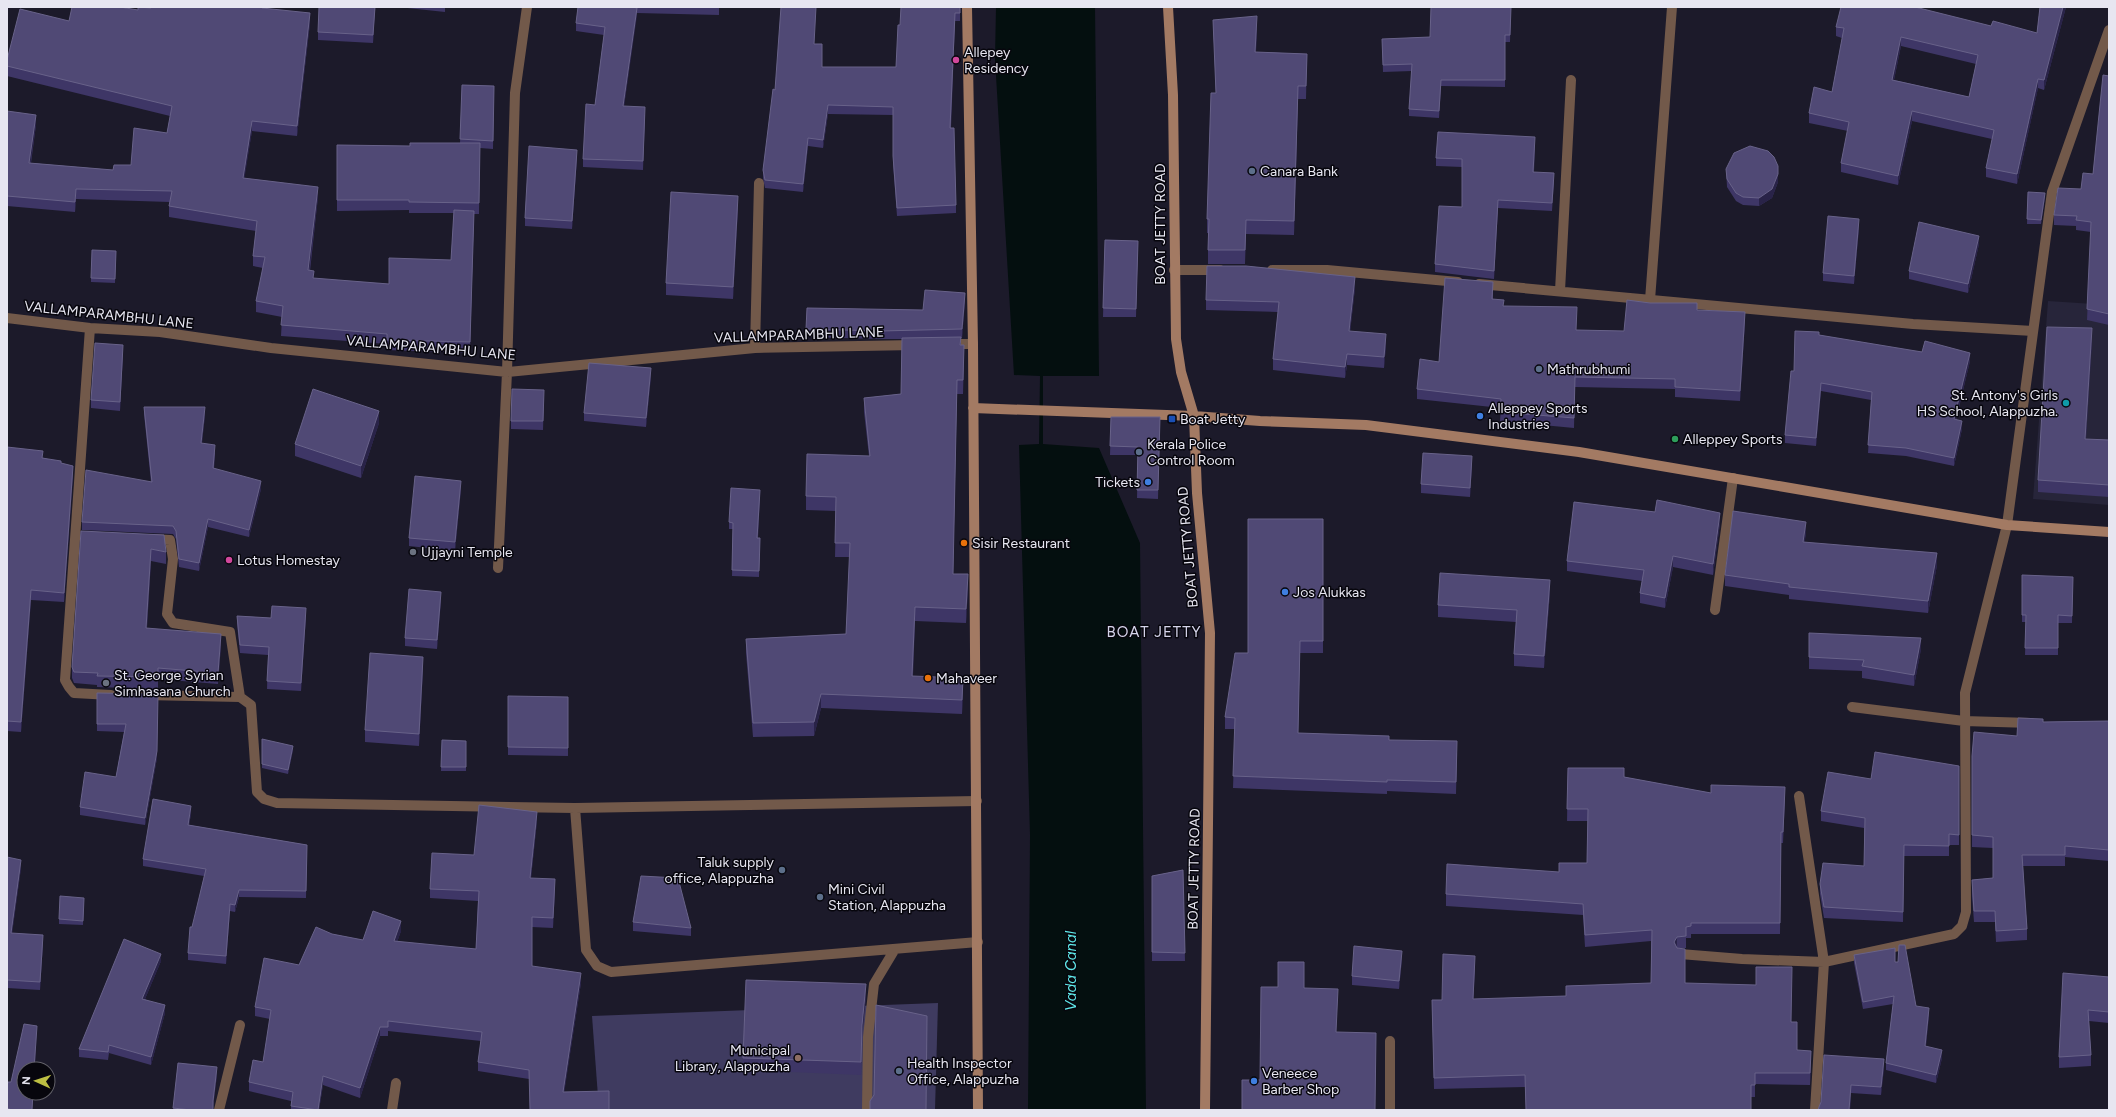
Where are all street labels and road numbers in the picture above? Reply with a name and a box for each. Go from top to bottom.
street label: BOAT JETTY ROAD [1152,163,1169,285]
street label: VALLAMPARAMBHU LANE [23,298,195,332]
street label: VALLAMPARAMBHU LANE [714,324,884,346]
street label: VALLAMPARAMBHU LANE [345,332,517,364]
street label: BOAT JETTY ROAD [1174,486,1202,608]
street label: BOAT JETTY ROAD [1184,808,1204,930]

